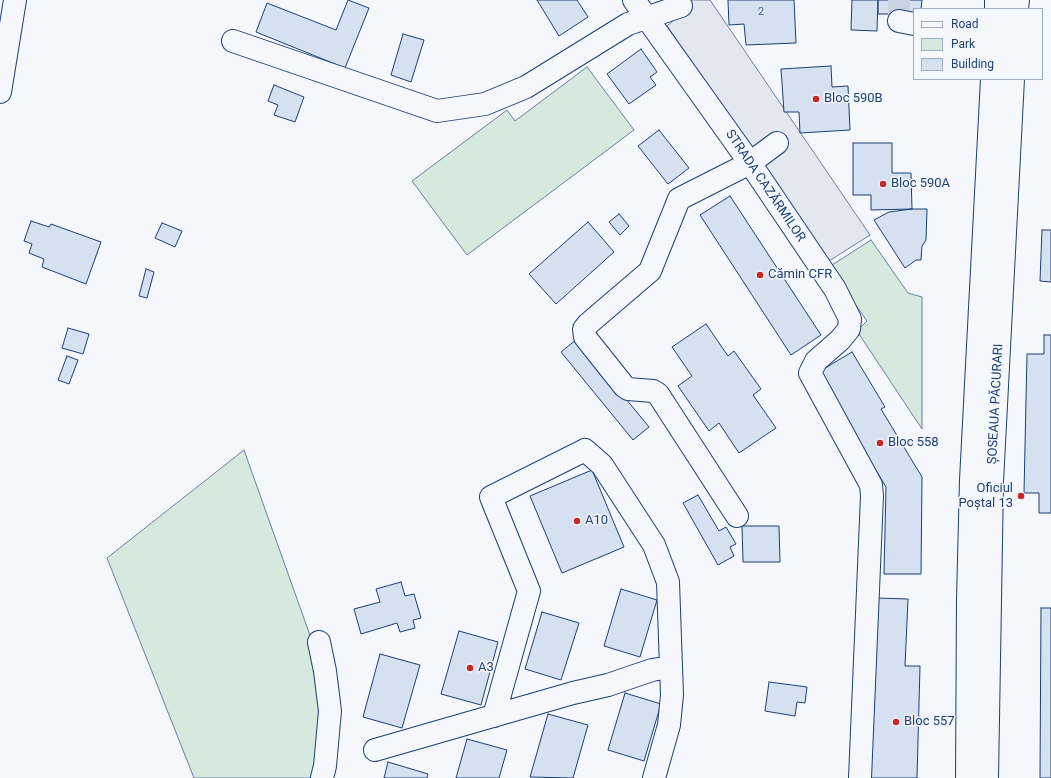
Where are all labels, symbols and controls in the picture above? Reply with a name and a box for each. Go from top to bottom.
house number: 2 [758,5,764,19]
legend [913,8,1043,80]
text: Road [951,17,979,31]
text: Park [951,37,975,51]
text: Building [951,57,994,71]
place label: Bloc 590B [824,91,883,107]
marker: Bloc 590B [811,94,821,104]
street label: STRADA CAZĂRMILOR [722,127,808,245]
place label: Bloc 590A [891,176,950,192]
marker: Bloc 590A [878,179,888,189]
place label: Cămin CFR [768,267,832,283]
marker: Cămin CFR [755,270,765,280]
street label: ȘOSEAUA PĂCURARI [985,343,1007,465]
place label: Bloc 558 [888,435,939,451]
marker: Bloc 558 [875,438,885,448]
place label: Oficiul Poștal 13 [958,481,1013,512]
marker: Oficiul Poștal 13 [1016,491,1026,501]
place label: A10 [585,513,608,529]
marker: A10 [572,516,582,526]
place label: A3 [478,660,494,676]
marker: A3 [465,663,475,673]
place label: Bloc 557 [904,714,955,730]
marker: Bloc 557 [891,717,901,727]

